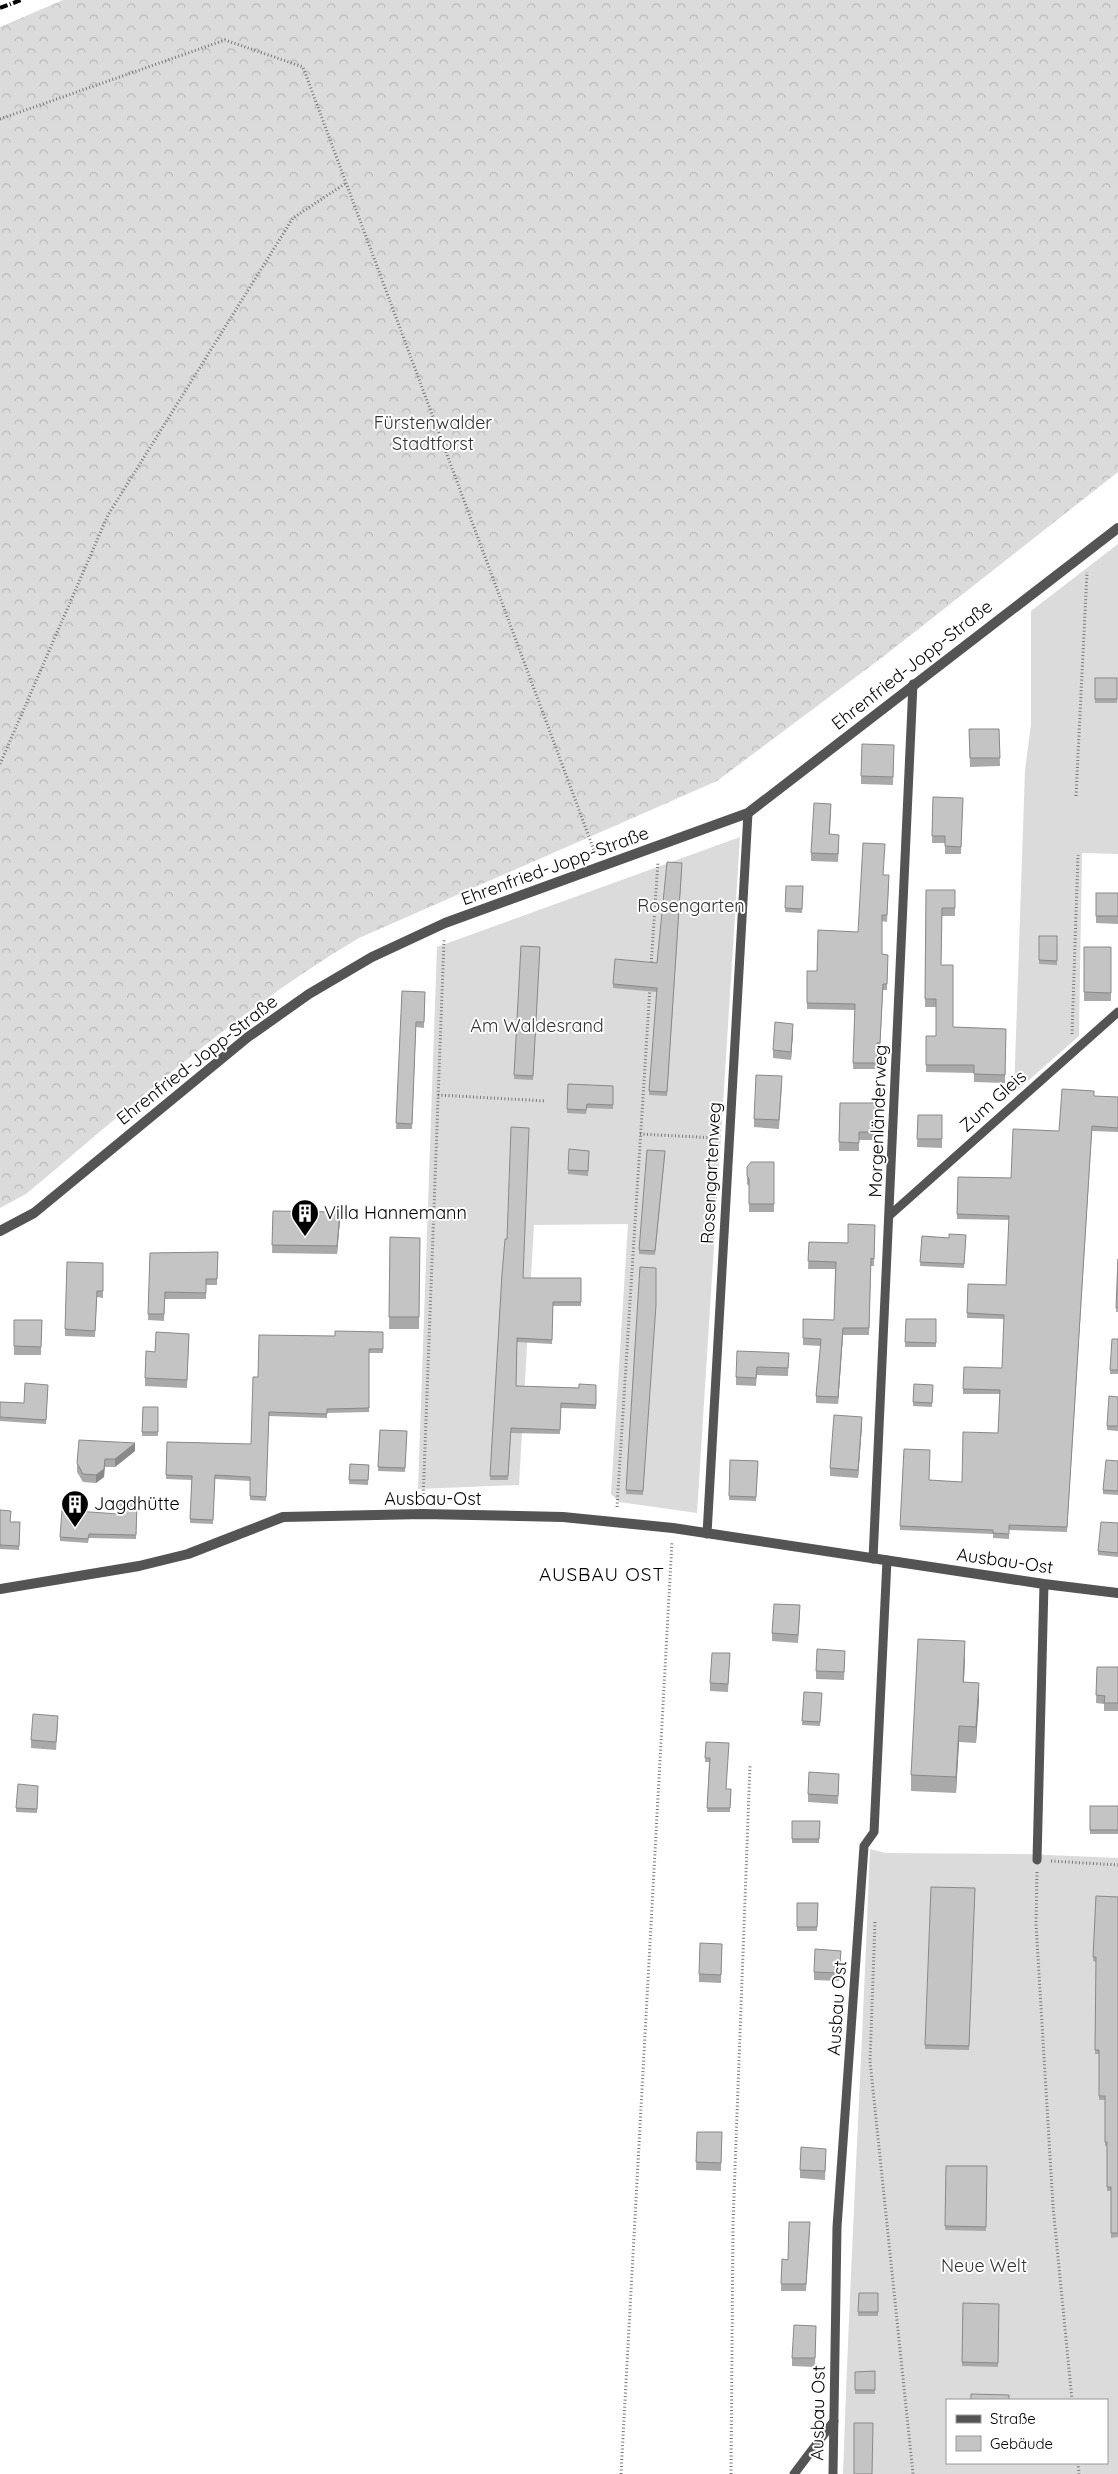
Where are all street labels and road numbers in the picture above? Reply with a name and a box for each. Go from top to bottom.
street label: Ehrenfried-Jopp-Straße [827,595,997,735]
street label: Ehrenfried-Jopp-Straße [458,821,652,910]
street label: Ehrenfried-Jopp-Straße [112,990,282,1130]
street label: Morgenländerweg [863,1044,892,1198]
street label: Zum Gleis [954,1065,1031,1137]
street label: Rosengartenweg [695,1101,726,1245]
street label: Ausbau-Ost [384,1487,482,1510]
street label: Ausbau-Ost [955,1542,1055,1579]
street label: Ausbau Ost [822,1960,851,2056]
street label: Ausbau Ost [805,2365,830,2461]

